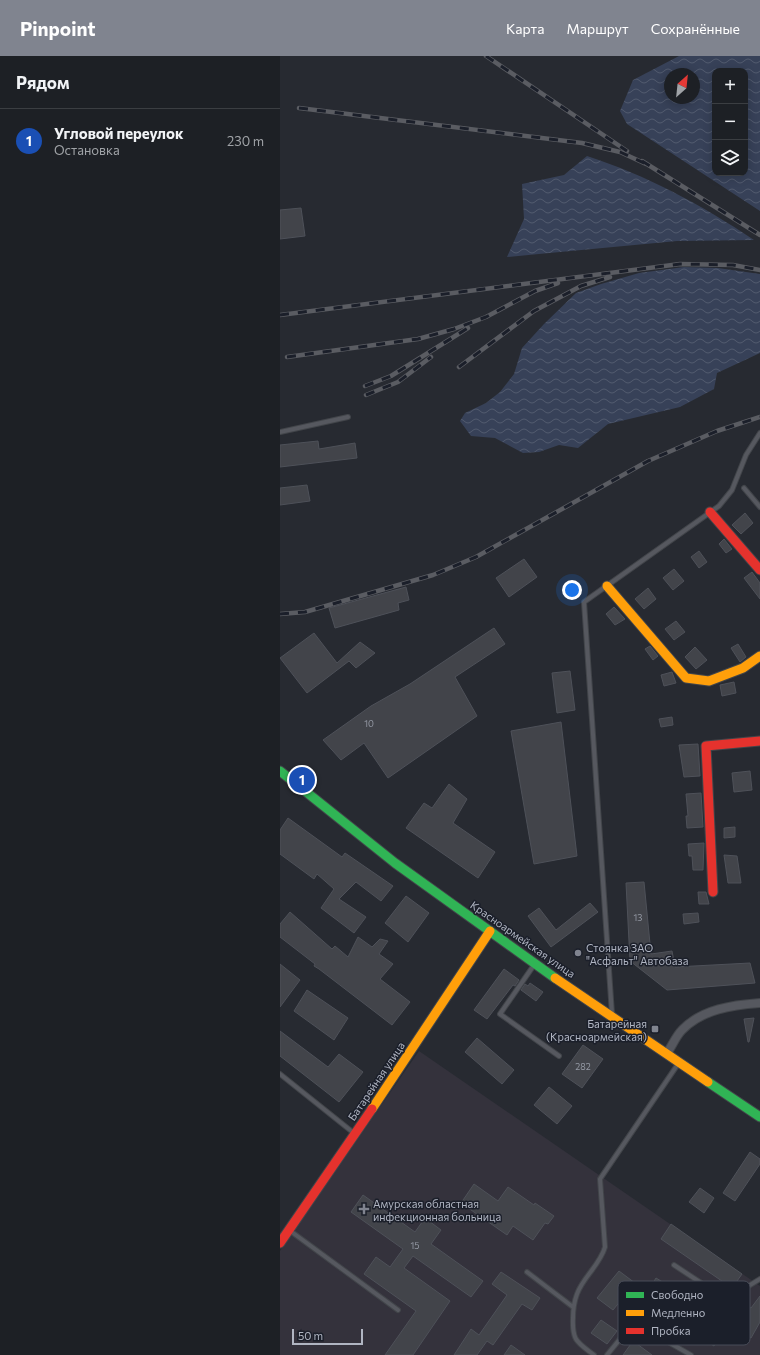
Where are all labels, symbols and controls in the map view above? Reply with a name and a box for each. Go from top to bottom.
text: Pinpoint [20,17,96,40]
text: Карта [506,20,544,37]
text: Маршрут [566,20,629,37]
text: Сохранённые [651,20,740,37]
north arrow [664,68,700,104]
map controls [712,68,748,176]
button: + [712,68,748,104]
text: Рядом [16,72,70,93]
button: − [712,104,748,140]
text: Угловой переулок [54,124,184,142]
text: 1 [26,133,32,149]
text: 230 m [227,133,264,149]
button: layers [712,140,748,176]
text: Остановка [54,142,120,158]
your location [562,580,582,600]
house number: 10 [364,718,374,729]
pin: 1 [289,765,315,795]
street label: Красноармейская улица [468,898,578,980]
house number: 13 [634,912,642,923]
place label: Стоянка ЗАО "Асфальт" Автобаза [586,941,688,967]
marker: Стоянка ЗАО "Асфальт" Автобаза [573,948,583,958]
place label: Батарейная (Красноармейская) [546,1017,647,1043]
marker: Батарейная (Красноармейская) [650,1024,660,1034]
street label: Батарейная улица [345,1039,407,1123]
house number: 282 [575,1061,591,1072]
place label: Амурская областная инфекционная больница [373,1197,501,1223]
marker: Амурская областная инфекционная больница [358,1203,370,1215]
house number: 15 [410,1240,420,1251]
legend [618,1281,750,1345]
text: Свободно [651,1288,704,1301]
text: Медленно [651,1306,706,1319]
text: Пробка [651,1324,690,1337]
scale bar [292,1327,363,1346]
text: 50 m [298,1329,323,1342]

